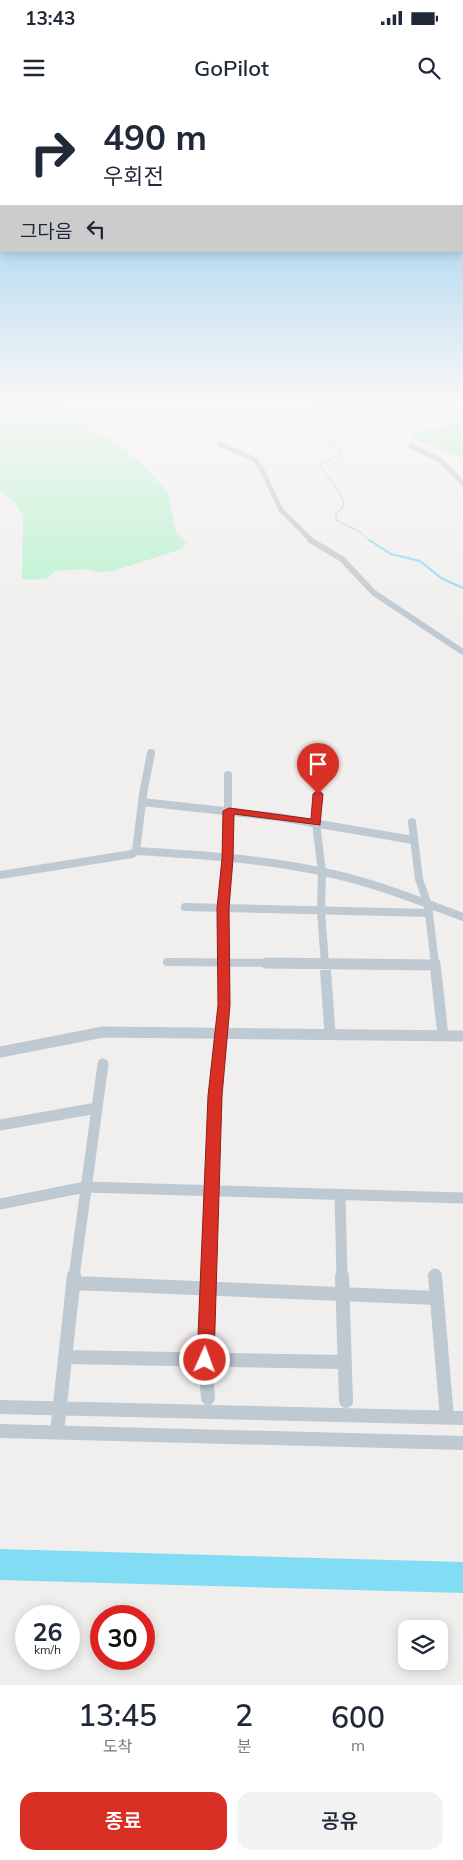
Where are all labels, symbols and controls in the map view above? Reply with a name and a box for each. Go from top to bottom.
text: 13:43 [25,6,75,30]
icon: menu [20,54,48,82]
text: GoPilot [194,54,269,82]
icon: search [415,54,443,82]
text: 490 m [103,115,207,159]
icon: right [20,120,85,185]
text: 우회전 [103,162,164,190]
icon: left [82,215,110,243]
text: 그다음 [20,219,72,243]
pin [297,743,339,794]
icon: arrive [304,750,332,778]
position arrow [178,1333,230,1385]
speed limit sign: 30 [90,1605,155,1670]
text: 26 [32,1616,63,1647]
map controls [398,1620,448,1670]
button: layers [398,1620,448,1670]
text: km/h [34,1642,61,1657]
text: 13:45 [78,1696,157,1734]
text: 2 [235,1696,253,1734]
text: 600 [331,1698,385,1736]
text: m [351,1735,365,1755]
text: 도착 [103,1736,132,1756]
text: 분 [237,1736,251,1756]
button: 종료 [20,1792,227,1850]
button: 공유 [237,1792,443,1850]

